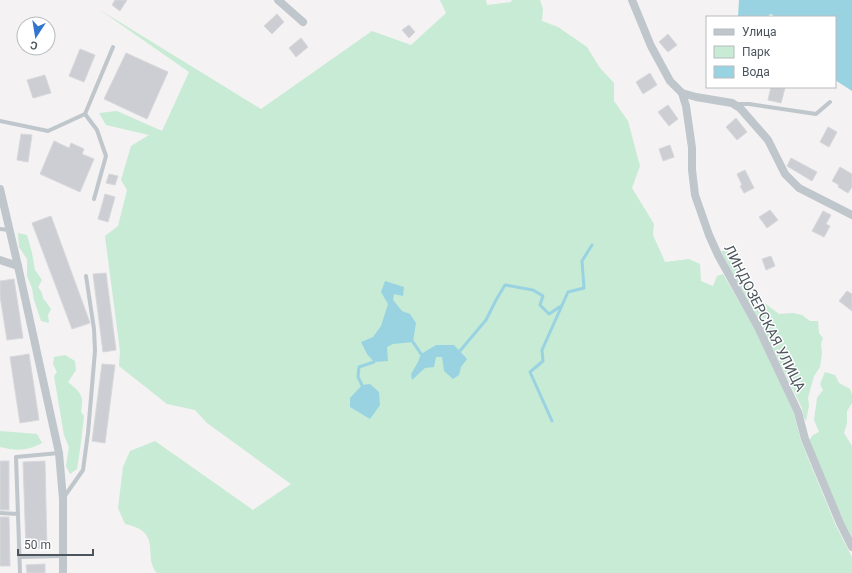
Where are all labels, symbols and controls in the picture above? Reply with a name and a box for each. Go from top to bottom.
north arrow [16,16,56,56]
legend [706,16,836,88]
text: Улица [742,25,777,39]
text: С [29,38,39,52]
text: Парк [742,45,771,59]
text: Вода [742,65,770,79]
street label: ЛИНДОЗЕРСКАЯ УЛИЦА [721,242,809,394]
scale bar [18,531,93,557]
text: 50 m [24,538,51,552]

